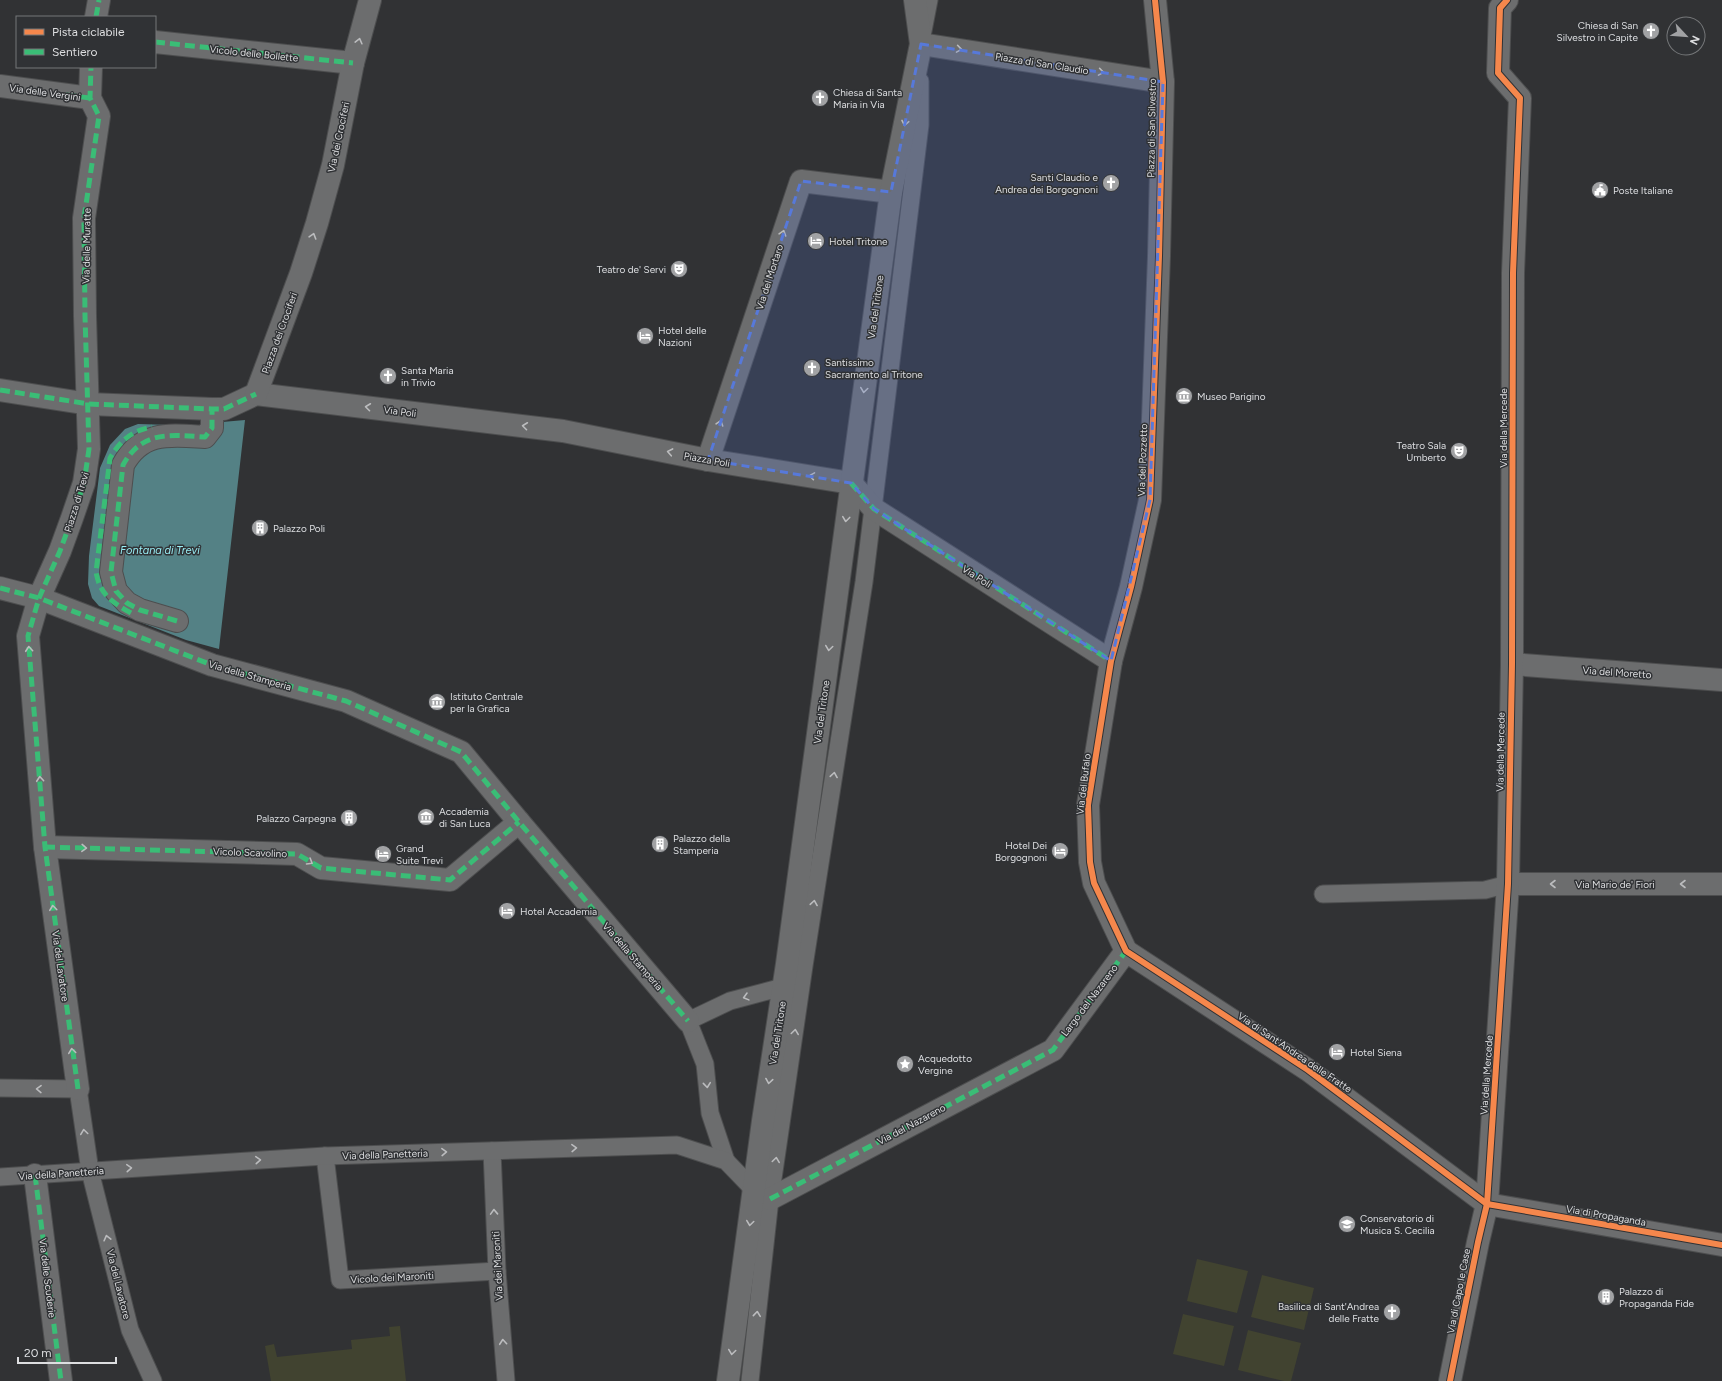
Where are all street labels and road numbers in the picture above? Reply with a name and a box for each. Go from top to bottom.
street label: Vicolo delle Bollette [209,42,300,65]
street label: Piazza di San Claudio [994,50,1090,77]
street label: Piazza di San Silvestro [1144,78,1159,178]
street label: Via delle Vergini [8,81,81,104]
street label: Via dei Crociferi [325,101,352,174]
street label: Via delle Muratte [79,207,94,284]
street label: Via del Mortaro [753,242,786,312]
street label: Via del Tritone [865,274,886,340]
street label: Piazza dei Crociferi [259,291,300,376]
street label: Via della Mercede [1497,388,1510,468]
street label: Via Poli [383,403,417,420]
street label: Via del Pozzetto [1135,423,1150,497]
street label: Piazza Poli [683,449,731,470]
street label: Piazza di Trevi [61,470,92,534]
street label: Via Poli [959,562,994,591]
street label: Via della Stamperia [207,657,293,694]
street label: Via del Moretto [1582,664,1652,681]
street label: Via del Tritone [811,679,832,745]
street label: Via della Mercede [1493,712,1508,792]
street label: Via del Bufalo [1073,753,1094,815]
street label: Vicolo Scavolino [213,845,288,860]
street label: Via Mario de' Fiori [1575,878,1655,891]
street label: Via della Stamperia [600,920,666,993]
street label: Via del Lavatore [49,930,72,1003]
street label: Largo del Nazareno [1058,962,1121,1039]
street label: Via del Tritone [766,1000,789,1066]
street label: Via di Sant'Andrea delle Fratte [1235,1009,1355,1096]
street label: Via della Mercede [1477,1034,1496,1115]
street label: Via del Nazareno [875,1101,948,1148]
street label: Via della Panetteria [342,1147,428,1162]
street label: Via della Panetteria [18,1164,104,1183]
street label: Via di Propaganda [1565,1202,1647,1229]
street label: Via dei Maroniti [489,1231,506,1301]
street label: Via delle Scuderie [36,1238,59,1319]
street label: Via di Capo le Case [1444,1247,1473,1335]
street label: Via del Lavatore [104,1248,134,1321]
street label: Vicolo dei Maroniti [350,1269,434,1286]

